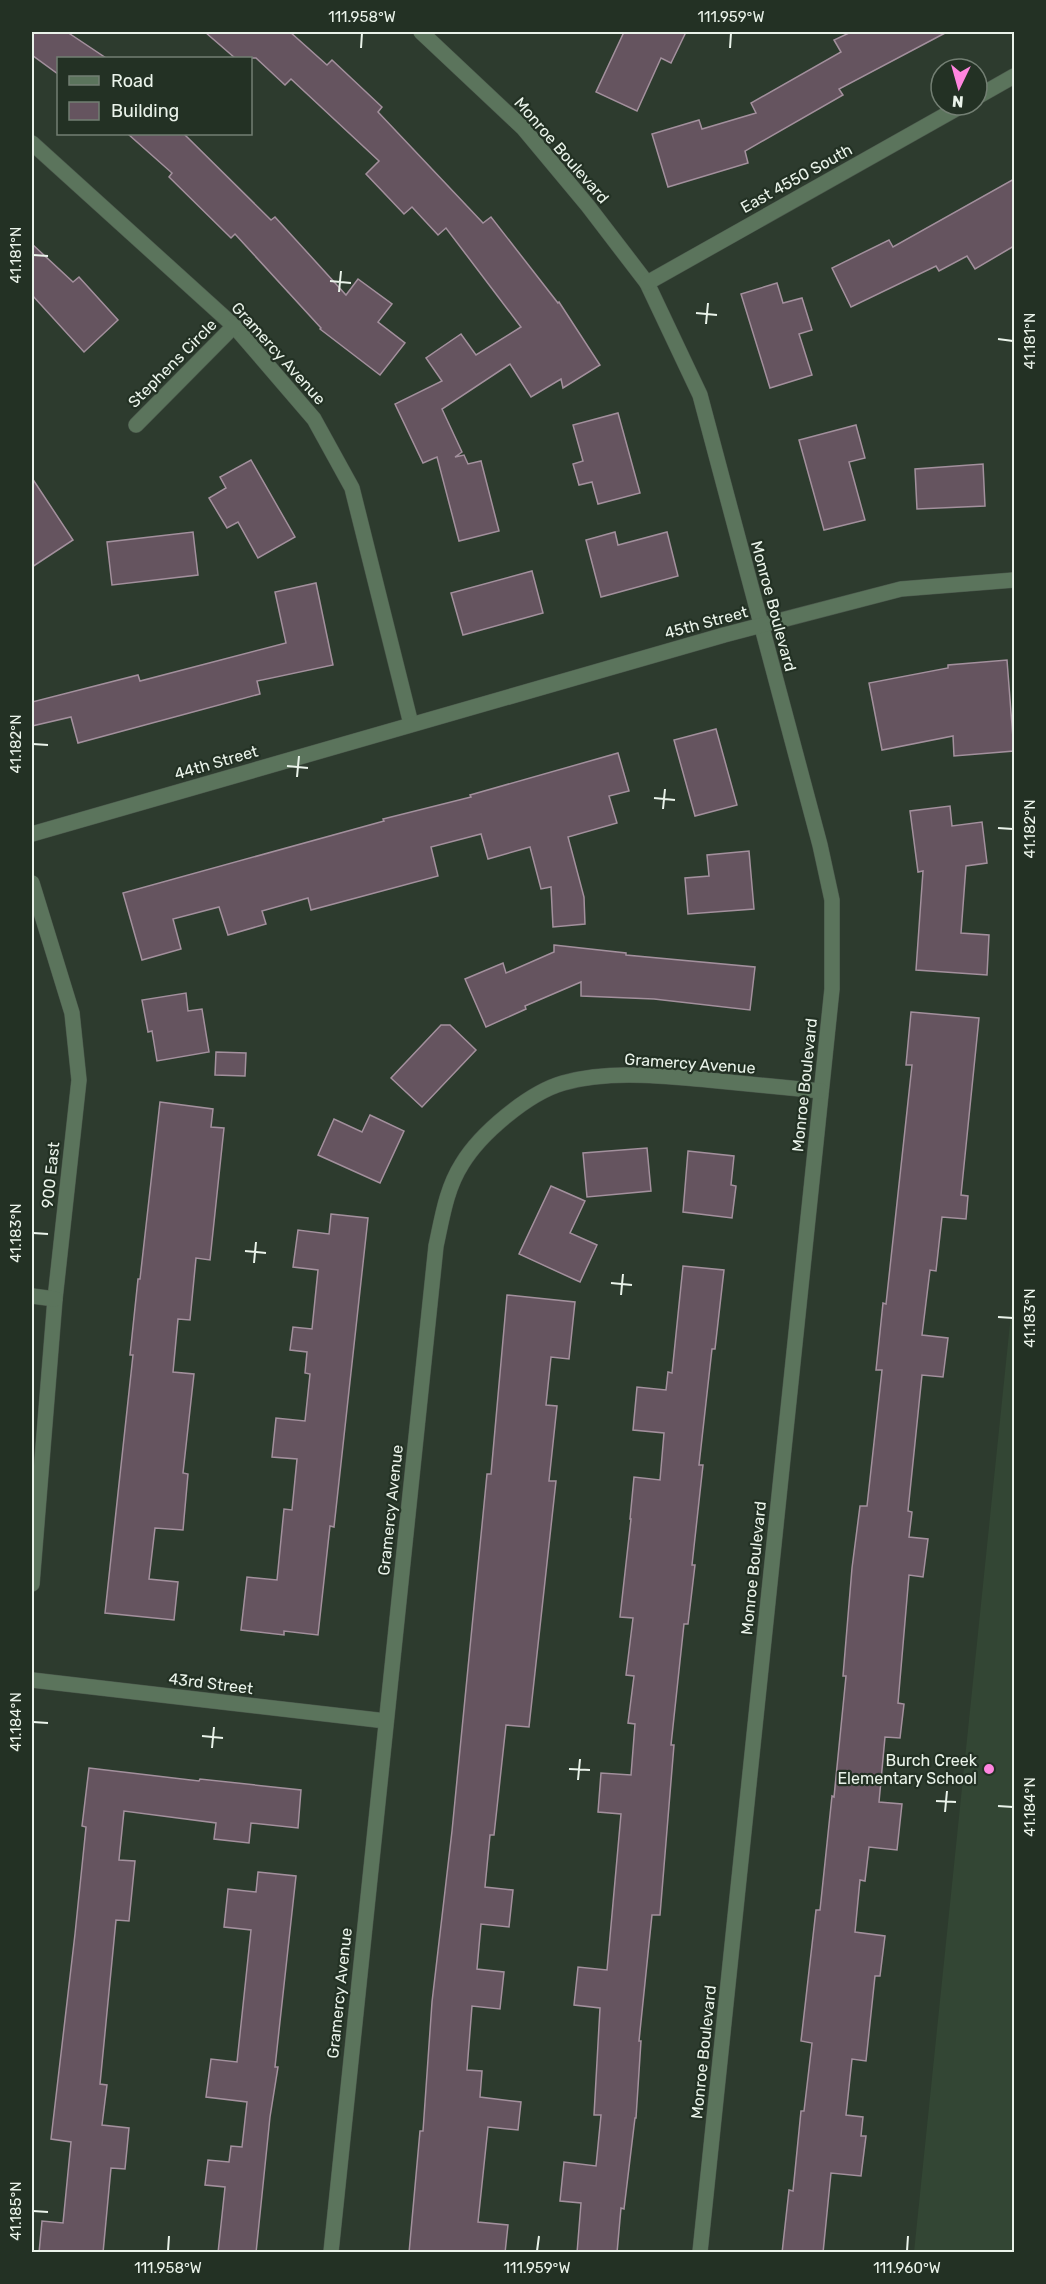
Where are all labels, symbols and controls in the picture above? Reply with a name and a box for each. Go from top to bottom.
text: 111.958°W [328,8,396,26]
text: 111.959°W [698,8,764,26]
legend [57,57,252,135]
north arrow [929,57,989,117]
text: Road [111,70,154,92]
text: N [951,91,964,111]
street label: Monroe Boulevard [510,93,613,207]
text: Building [111,100,179,122]
street label: East 4550 South [737,140,855,217]
text: 41.181°N [7,227,25,283]
street label: Gramercy Avenue [228,298,330,409]
text: 41.181°N [1021,313,1039,369]
street label: Stephens Circle [124,315,221,412]
street label: Monroe Boulevard [747,539,800,674]
street label: 45th Street [662,602,750,643]
text: 41.182°N [7,714,25,774]
street label: 44th Street [172,741,260,783]
text: 41.182°N [1021,799,1039,859]
street label: Monroe Boulevard [788,1017,821,1153]
street label: Gramercy Avenue [624,1049,756,1078]
street label: 900 East [38,1141,63,1209]
text: 41.183°N [7,1203,25,1263]
text: 41.183°N [1021,1288,1039,1348]
street label: Gramercy Avenue [374,1444,407,1576]
street label: Monroe Boulevard [737,1500,770,1636]
street label: 43rd Street [168,1669,254,1698]
text: 41.184°N [7,1692,25,1752]
place label: Burch Creek Elementary School [837,1751,978,1788]
marker: Burch Creek Elementary School [982,1762,996,1776]
text: 41.184°N [1021,1777,1039,1837]
street label: Gramercy Avenue [323,1927,356,2059]
street label: Monroe Boulevard [687,1984,720,2120]
text: 41.185°N [7,2181,25,2241]
text: 111.958°W [134,2259,202,2277]
text: 111.959°W [504,2259,570,2277]
text: 111.960°W [873,2259,941,2277]

